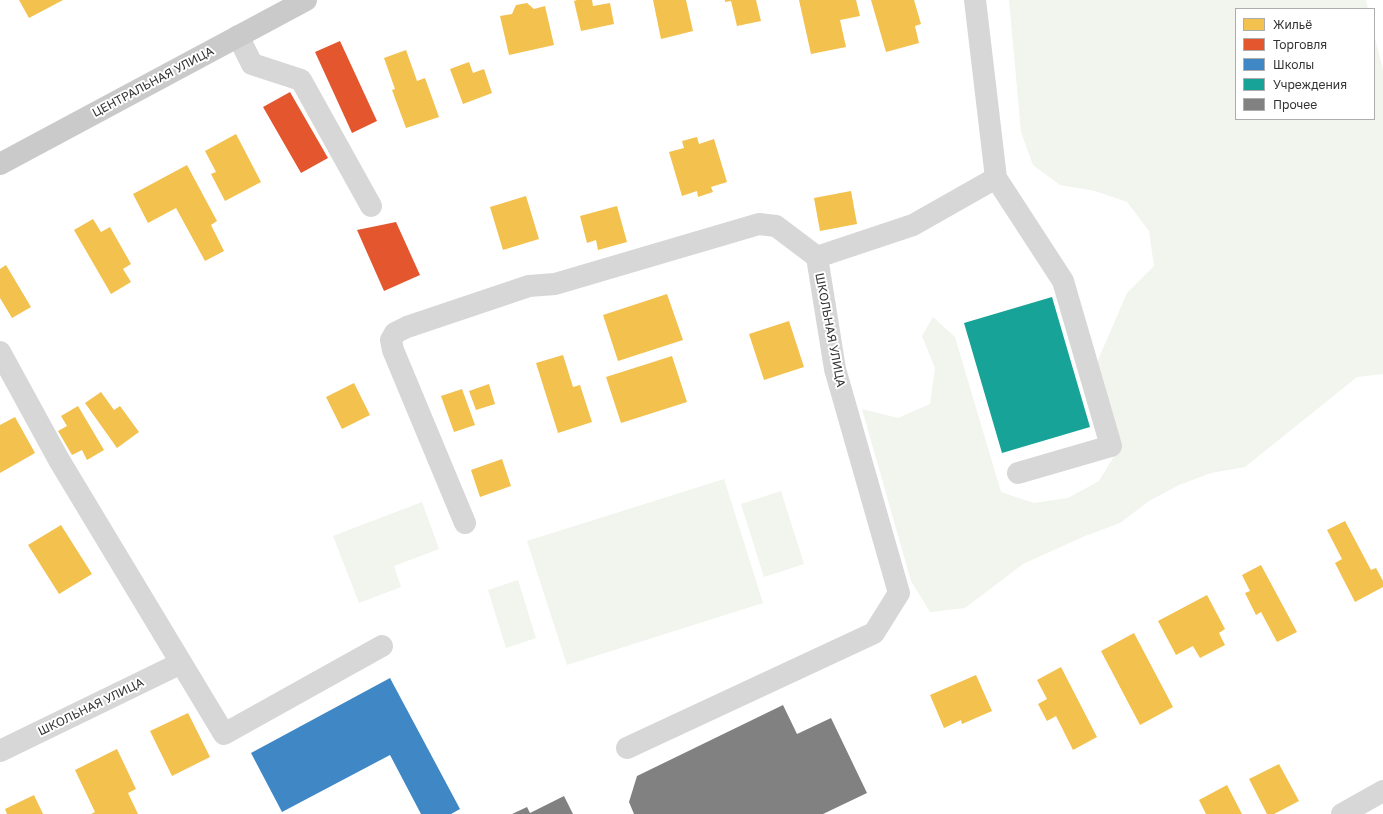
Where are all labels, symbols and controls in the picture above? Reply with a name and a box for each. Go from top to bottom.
legend [1235,8,1375,120]
text: Жильё [1273,17,1312,32]
text: Торговля [1273,37,1327,52]
street label: ЦЕНТРАЛЬНАЯ УЛИЦА [90,44,216,120]
text: Школы [1273,57,1314,72]
text: Учреждения [1273,77,1347,92]
text: Прочее [1273,97,1317,112]
street label: ШКОЛЬНАЯ УЛИЦА [812,272,848,388]
street label: ШКОЛЬНАЯ УЛИЦА [36,675,146,739]

